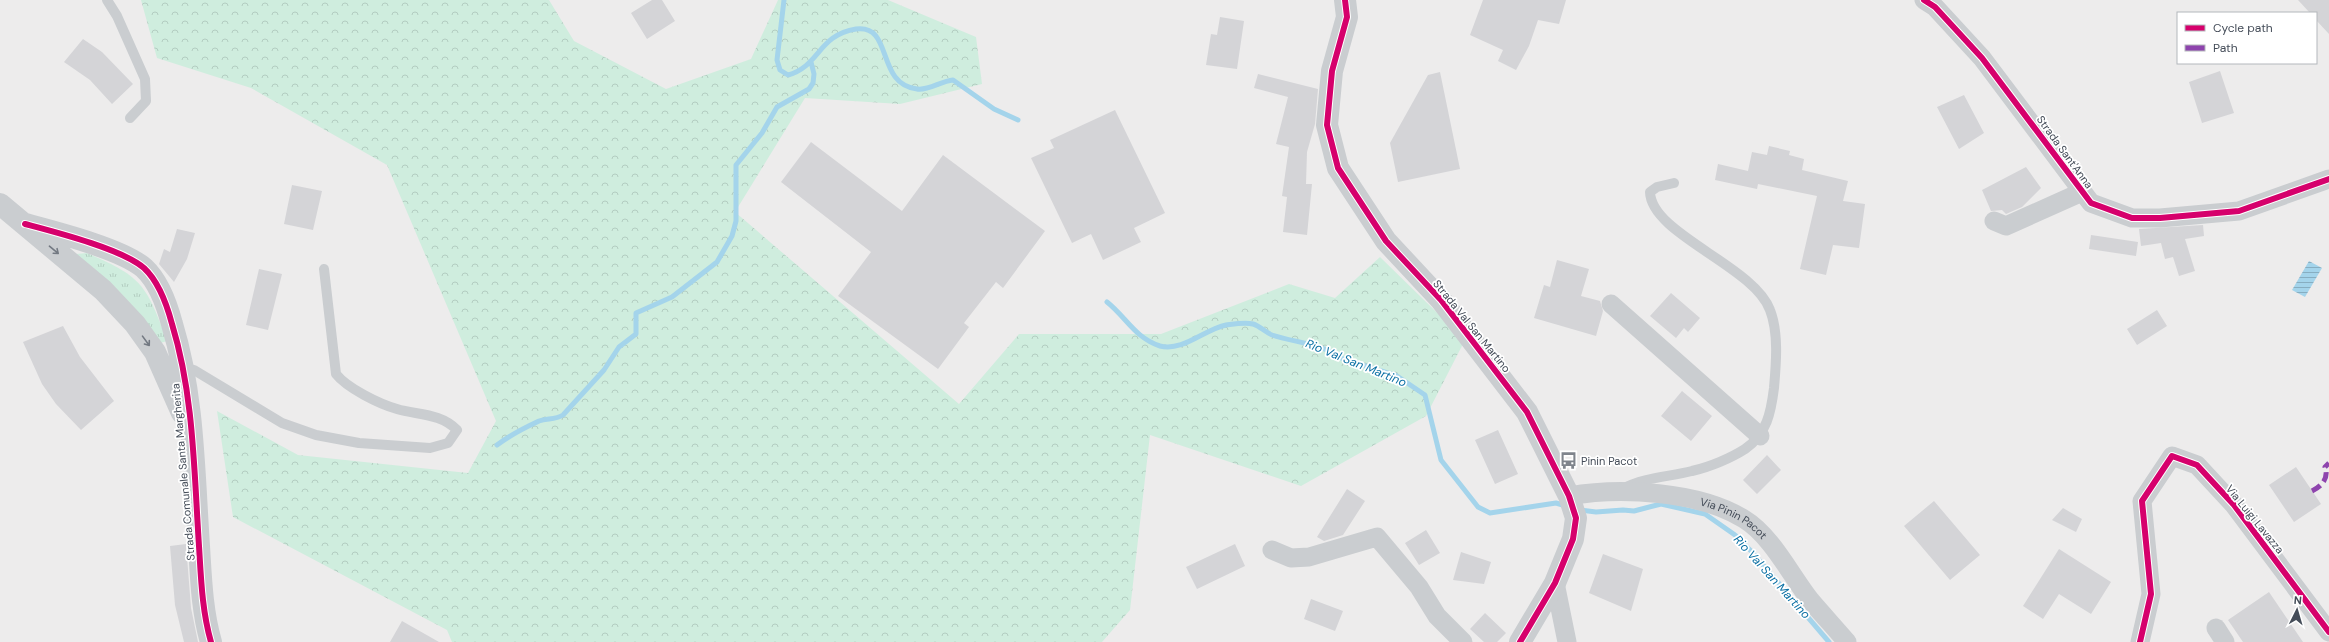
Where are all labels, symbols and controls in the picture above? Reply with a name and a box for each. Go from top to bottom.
legend [2177,12,2317,64]
text: Cycle path [2213,20,2273,36]
text: Path [2213,40,2238,56]
street label: Strada Sant'Anna [2034,113,2096,191]
one-way arrow [49,246,59,255]
street label: Strada Val San Martino [1430,277,1514,375]
one-way arrow [142,335,151,346]
water label: Rio Val San Martino [1303,335,1409,391]
street label: Strada Comunale Santa Margherita [168,383,198,561]
bus stop icon: Pinin Pacot [1558,451,1578,471]
place label: Pinin Pacot [1581,454,1637,468]
street label: Via Luigi Lavazza [2223,482,2287,556]
street label: Via Pinin Pacot [1699,494,1770,542]
water label: Rio Val San Martino [1730,532,1814,622]
north arrow [2277,590,2317,630]
text: N [2293,593,2302,607]

